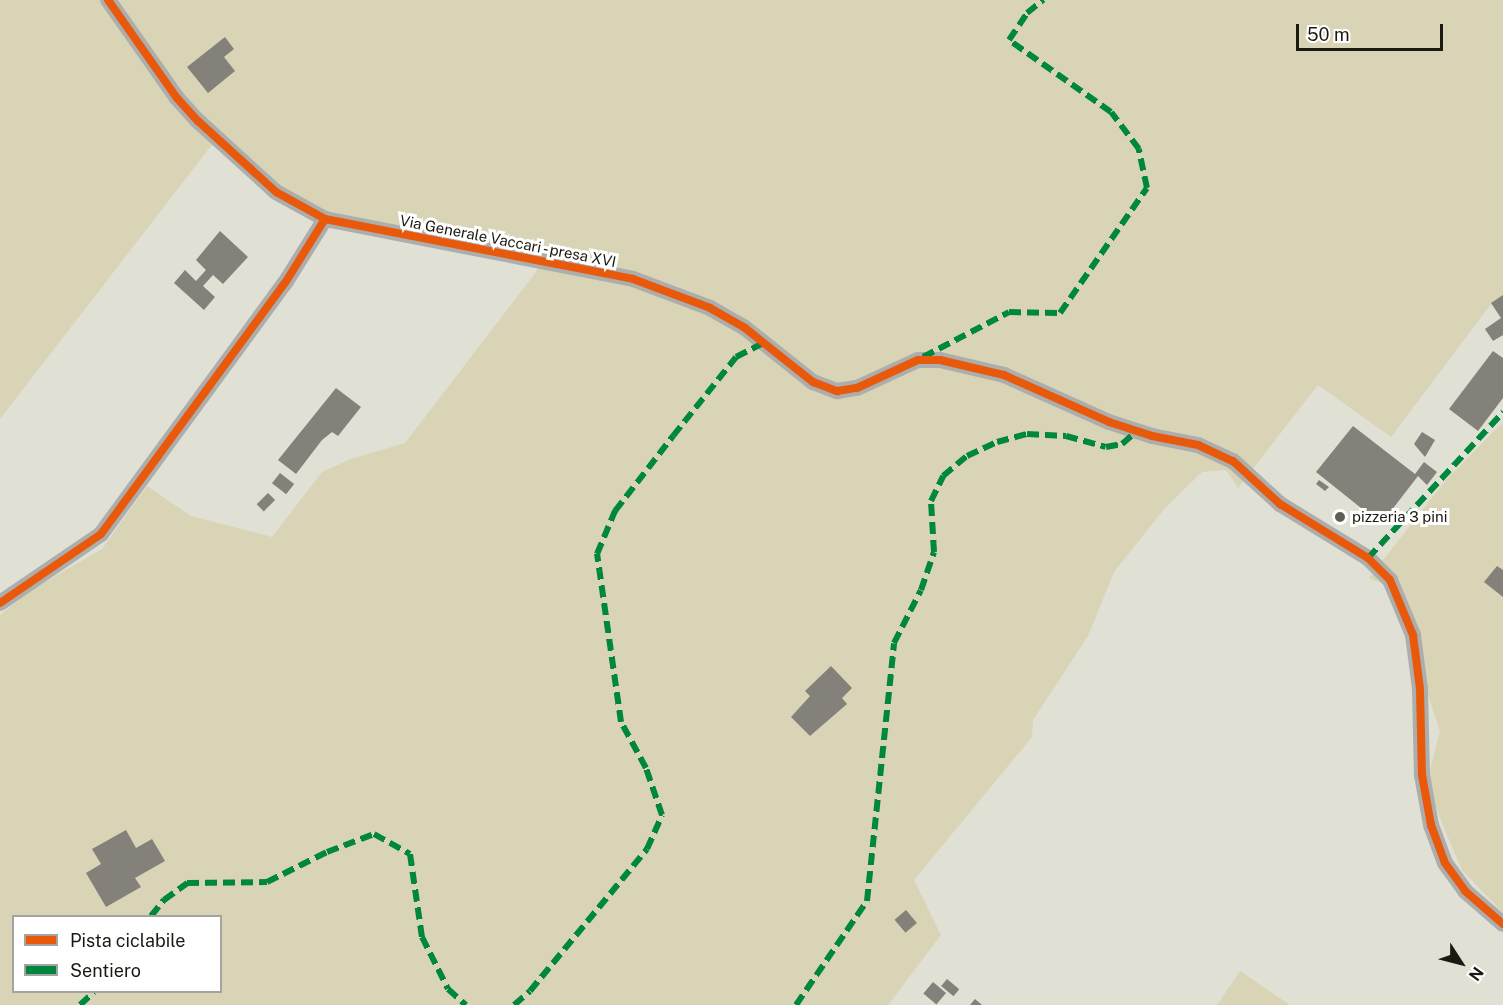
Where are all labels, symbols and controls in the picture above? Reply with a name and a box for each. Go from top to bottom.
scale bar [1299,12,1446,50]
text: 50 m [1307,24,1350,45]
street label: Via Generale Vaccari - presa XVI [396,211,620,271]
place label: pizzeria 3 pini [1352,508,1447,526]
marker: pizzeria 3 pini [1333,510,1347,524]
legend [12,915,222,993]
text: Pista ciclabile [70,930,185,951]
north arrow [1431,933,1491,993]
text: Sentiero [70,960,141,981]
text: N [1465,963,1487,985]

